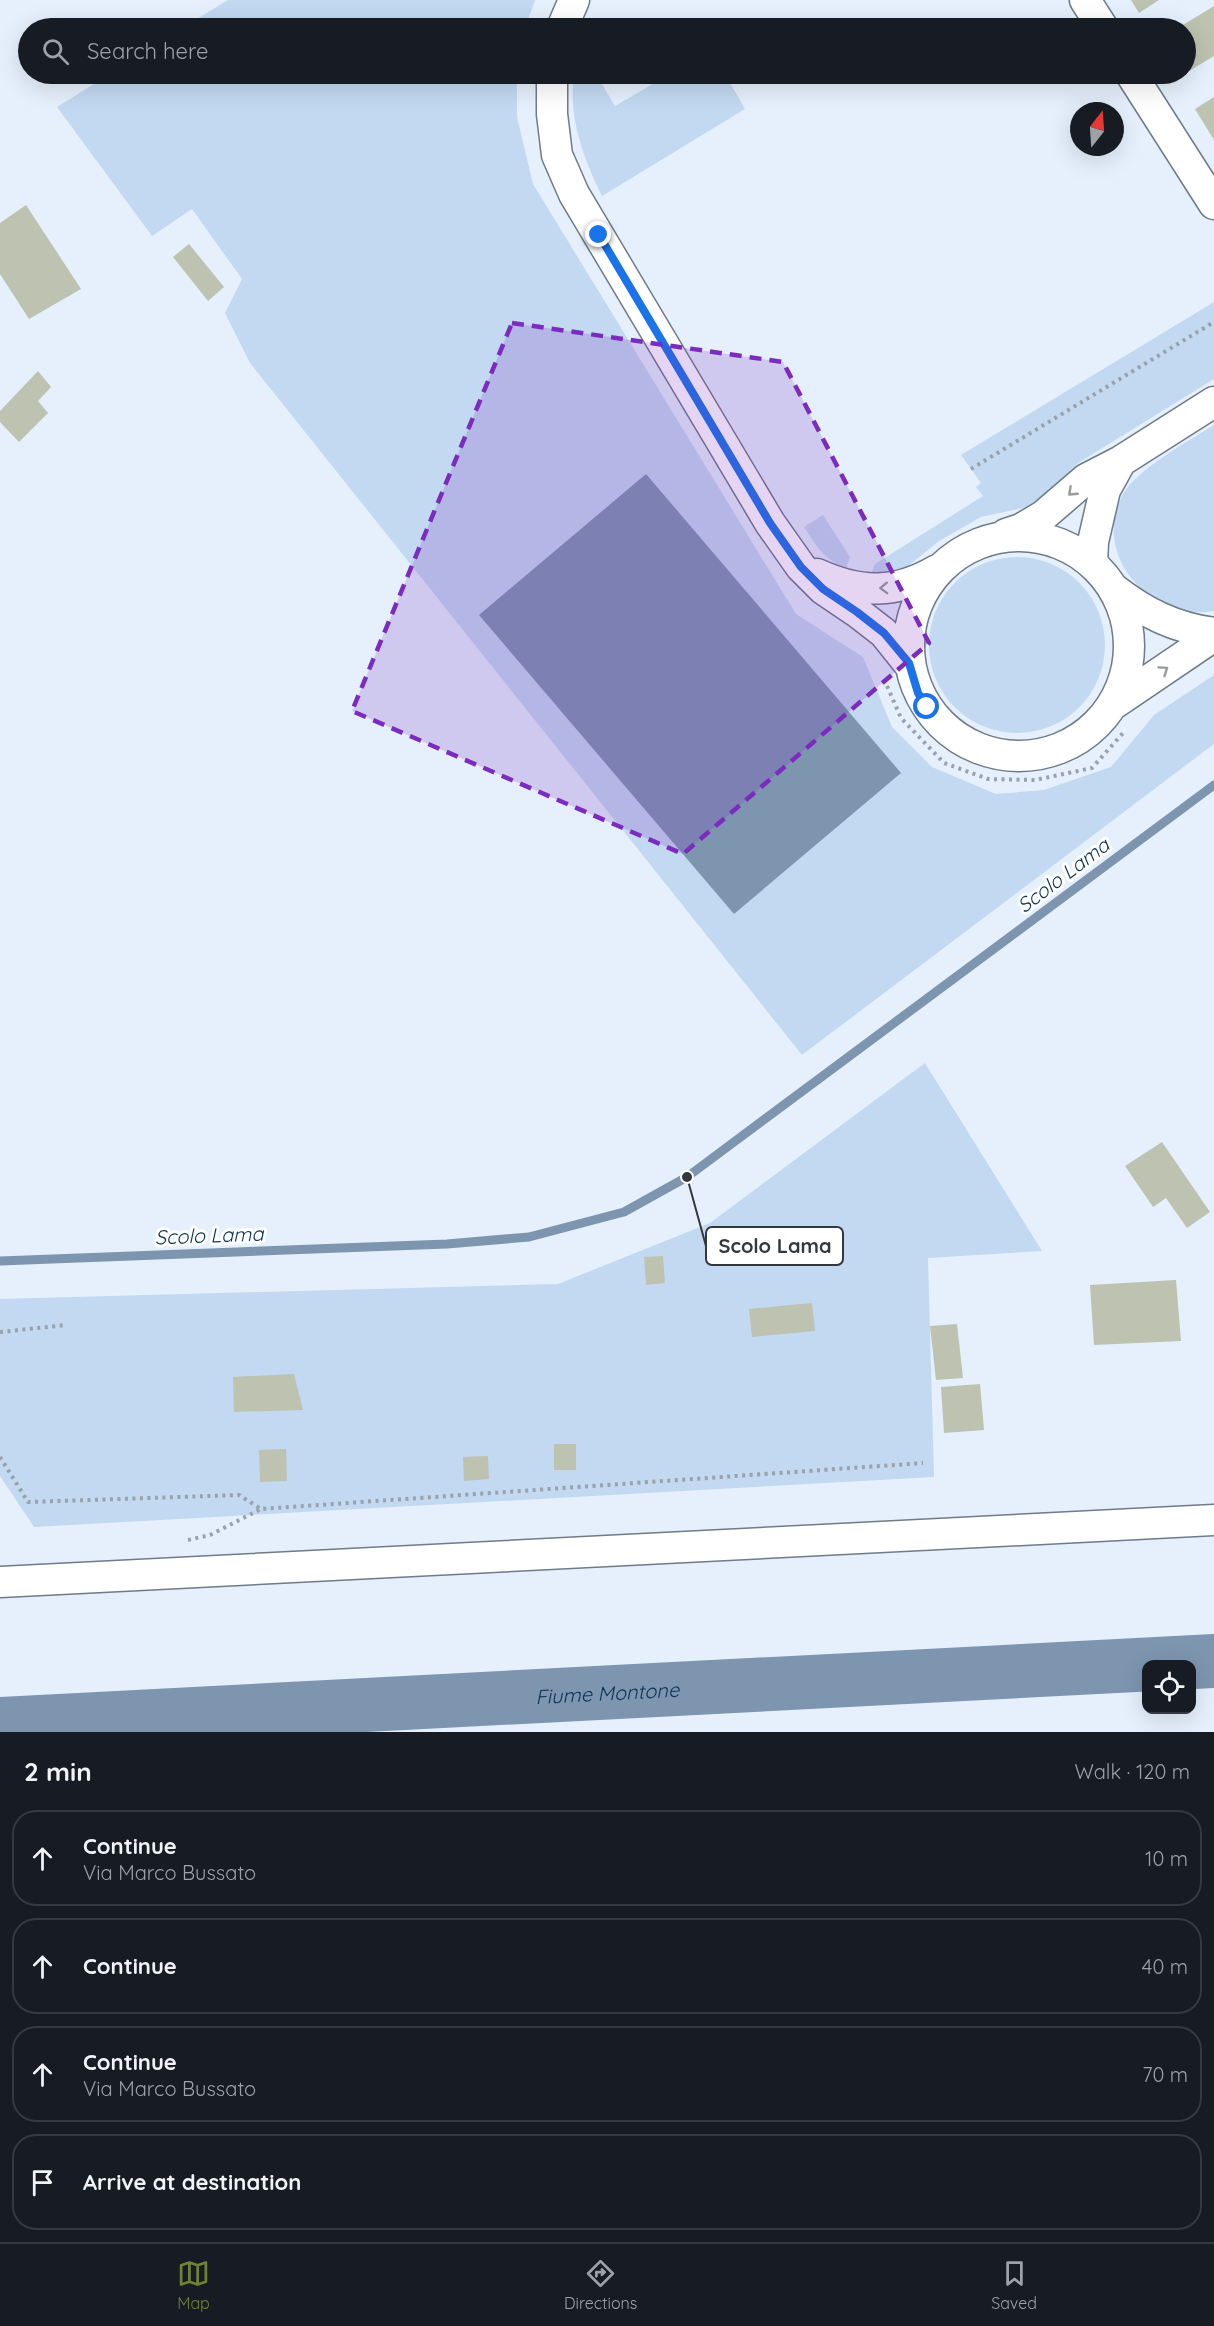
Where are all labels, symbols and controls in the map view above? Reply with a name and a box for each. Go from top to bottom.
search box [18,18,1196,84]
icon: search [39,35,72,68]
text: Search here [87,37,208,65]
north arrow [1070,102,1124,156]
route end [585,221,611,247]
one-way arrow [1068,485,1079,496]
one-way arrow [880,581,889,594]
one-way arrow [1157,666,1168,677]
route start [913,693,939,719]
water label: Scolo Lama [1012,831,1115,918]
water label: Scolo Lama [154,1221,266,1249]
callout: Scolo Lama [706,1227,843,1265]
text: Scolo Lama [719,1233,831,1258]
map controls [1142,1660,1196,1714]
button: locate [1142,1660,1196,1714]
water label: Fiume Montone [535,1676,680,1709]
text: 2 min [24,1755,92,1788]
text: Walk · 120 m [1075,1759,1190,1784]
text: Continue [83,1832,177,1860]
icon: ahead [26,1842,59,1875]
text: 10 m [1145,1846,1188,1871]
text: Via Marco Bussato [83,1860,256,1885]
icon: ahead [26,1950,59,1983]
text: Continue [83,1952,177,1980]
text: 40 m [1142,1954,1188,1979]
text: Continue [83,2048,177,2076]
icon: ahead [26,2058,59,2091]
text: 70 m [1142,2062,1188,2087]
text: Via Marco Bussato [83,2076,256,2101]
icon: arrive [26,2166,59,2199]
text: Arrive at destination [83,2168,301,2196]
tab: Map [177,2257,210,2313]
tab: Directions [564,2257,637,2313]
tab: Saved [991,2257,1037,2313]

